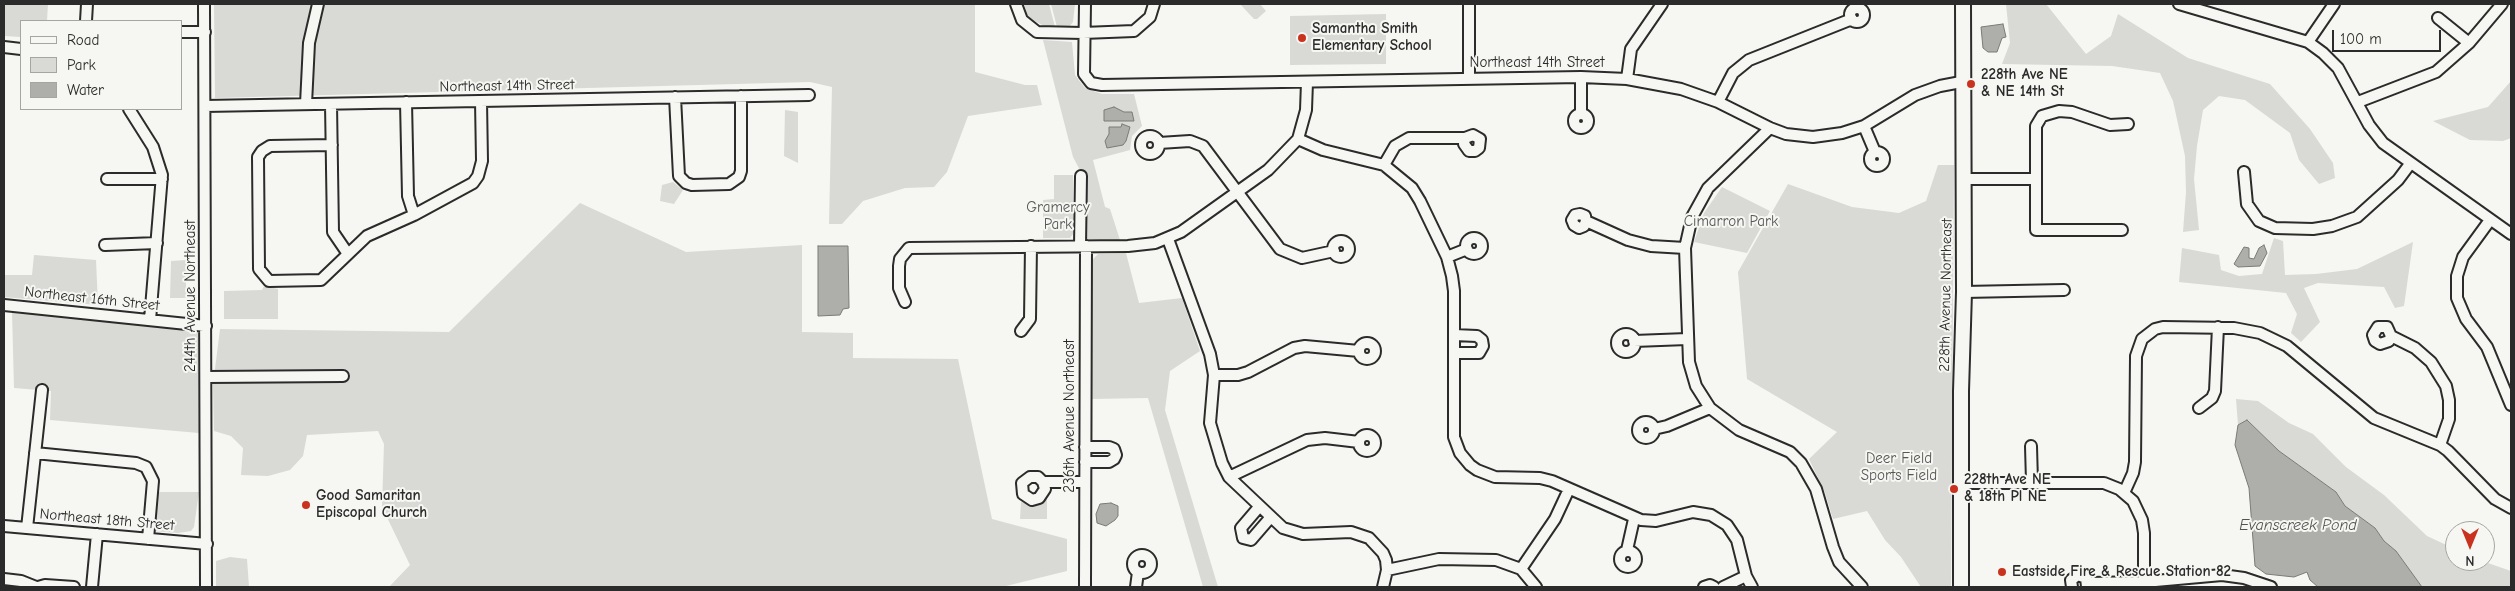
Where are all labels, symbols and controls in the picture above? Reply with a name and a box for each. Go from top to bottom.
legend [20,20,182,110]
place label: Samantha Smith Elementary School [1312,20,1432,55]
scale bar [2335,20,2444,52]
text: 100 m [2340,30,2382,48]
text: Road [67,31,99,49]
marker: Samantha Smith Elementary School [1296,32,1308,44]
street label: Northeast 14th Street [1470,54,1604,72]
text: Park [67,56,96,74]
place label: 228th Ave NE & NE 14th St [1981,66,2068,101]
street label: Northeast 14th Street [439,76,575,96]
marker: 228th Ave NE & NE 14th St [1965,78,1977,90]
text: Water [67,81,104,99]
park label: Gramercy Park [1026,199,1090,234]
park label: Cimarron Park [1684,213,1778,231]
street label: 228th Avenue Northeast [1936,218,1956,372]
street label: 244th Avenue Northeast [182,220,200,372]
street label: Northeast 16th Street [24,283,160,315]
street label: 236th Avenue Northeast [1061,339,1079,493]
park label: Deer Field Sports Field [1861,450,1937,485]
place label: 228th Ave NE & 18th Pl NE [1964,471,2051,506]
marker: 228th Ave NE & 18th Pl NE [1948,483,1960,495]
place label: Good Samaritan Episcopal Church [316,487,427,522]
marker: Good Samaritan Episcopal Church [300,499,312,511]
street label: Northeast 18th Street [39,505,175,535]
water label: Evanscreek Pond [2239,515,2357,535]
north arrow [2445,521,2495,571]
text: N [2465,552,2475,569]
place label: Eastside Fire & Rescue Station 82 [2012,563,2231,581]
marker: Eastside Fire & Rescue Station 82 [1996,566,2008,578]

